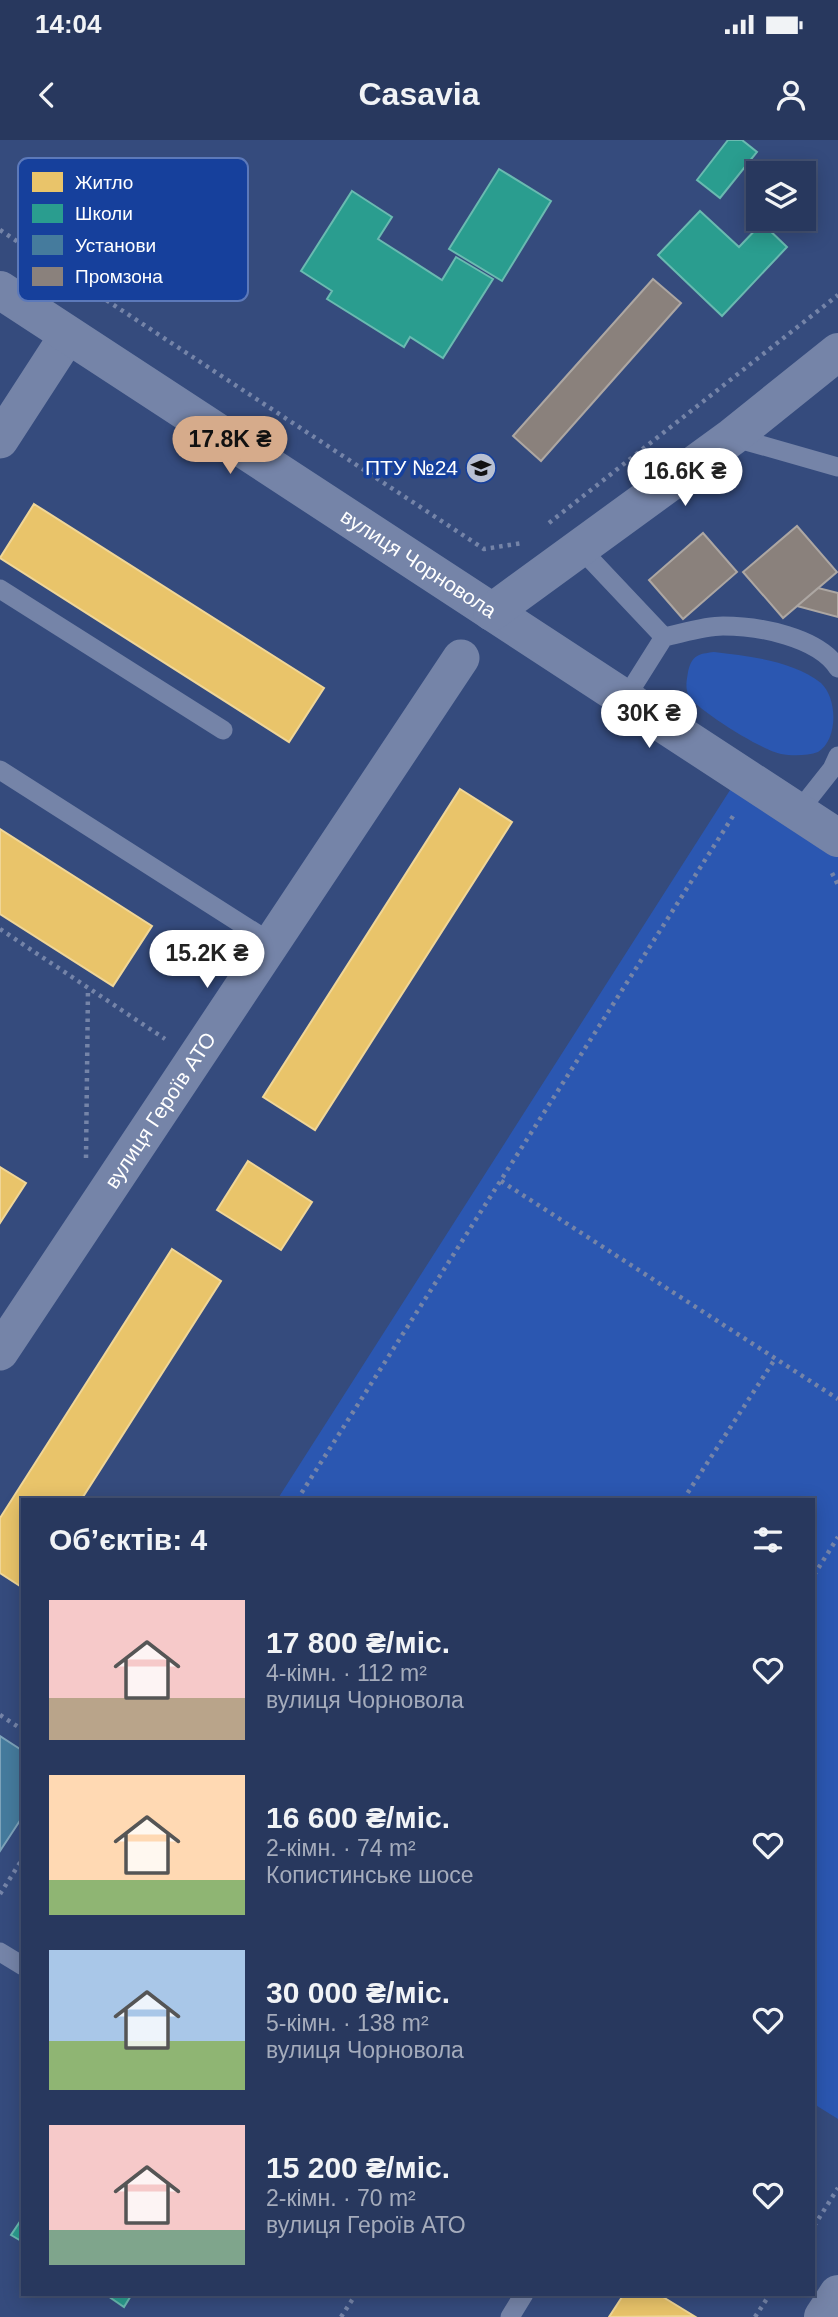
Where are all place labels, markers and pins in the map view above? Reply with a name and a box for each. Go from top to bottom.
pin: 17.8K ₴ [165,416,295,476]
pin: 16.6K ₴ [620,448,750,508]
school or university icon: ПТУ №24 [464,451,498,485]
place label: ПТУ №24 [365,456,458,479]
pin: 30K ₴ [600,690,698,750]
pin: 15.2K ₴ [142,930,272,990]

